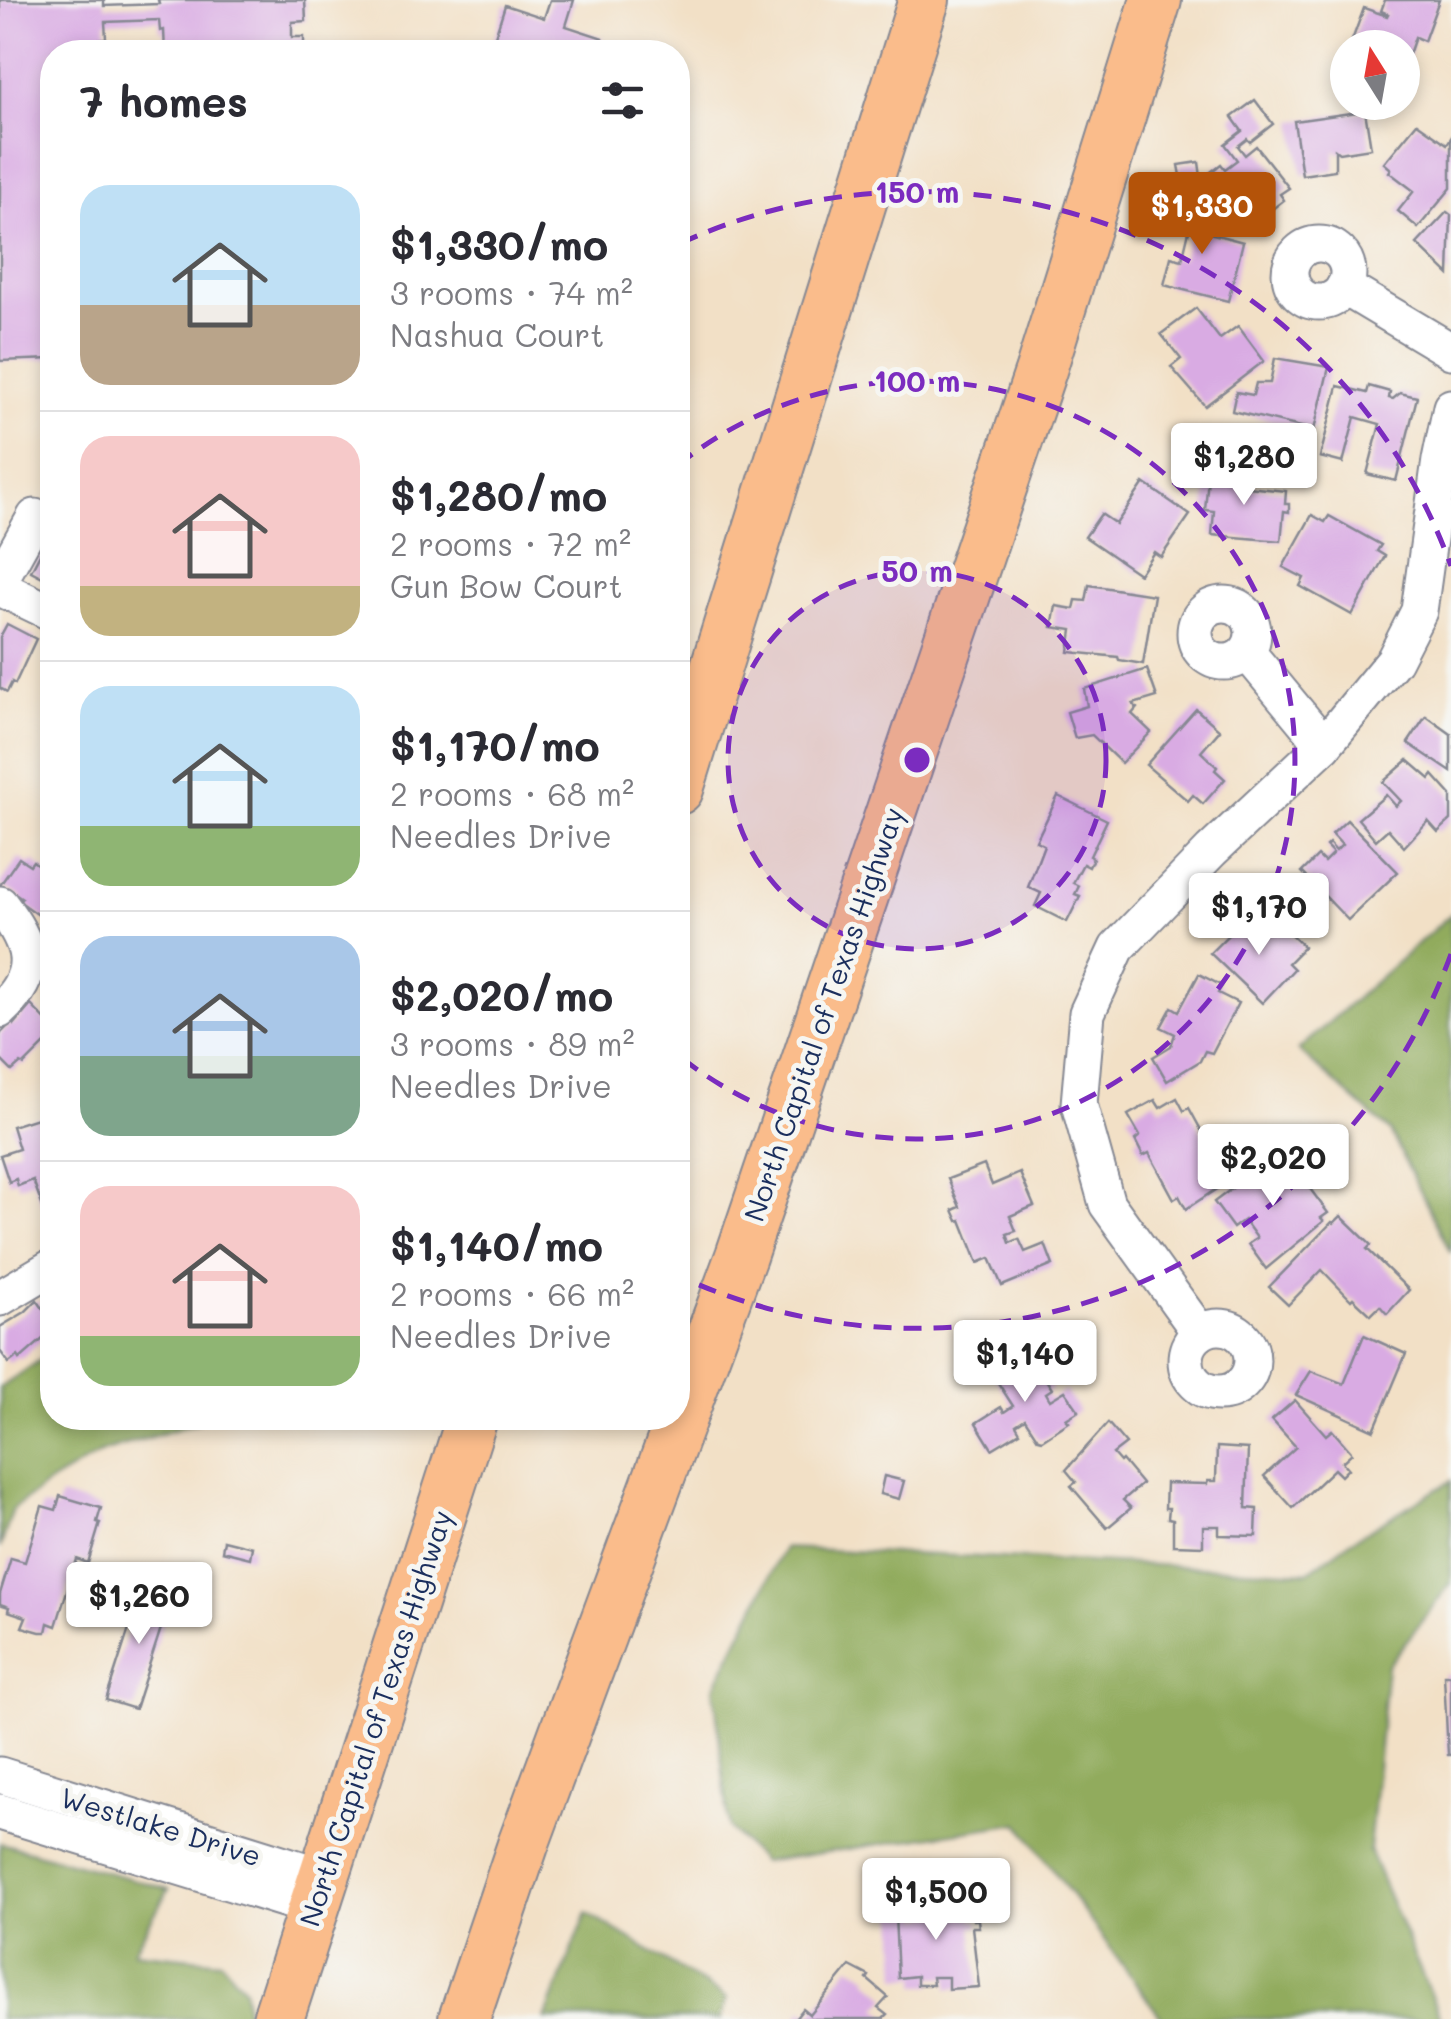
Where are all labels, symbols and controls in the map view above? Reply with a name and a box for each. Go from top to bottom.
north arrow [1330,30,1420,120]
map controls [1330,30,1420,120]
text: 7 homes [80,73,248,128]
icon: filters [595,73,650,128]
text: 150 m [875,171,959,211]
pin: $1,330 [1121,172,1283,257]
text: $1,330 [1151,183,1253,225]
text: $1,330/mo [390,216,608,271]
icon: home [160,225,280,345]
text: 3 rooms · 74 m² [390,271,633,313]
text: Nashua Court [390,313,604,355]
text: 100 m [874,360,960,400]
pin: $1,280 [1163,423,1325,508]
text: $1,280 [1193,434,1295,476]
text: $1,280/mo [390,467,607,522]
icon: home [160,476,280,596]
text: 2 rooms · 72 m² [390,522,631,564]
text: 50 m [881,550,953,590]
text: Gun Bow Court [390,564,623,606]
text: $1,170/mo [390,717,600,772]
icon: home [160,726,280,846]
centre of rings [899,742,935,778]
text: 2 rooms · 68 m² [390,772,634,814]
street label: North Capital of Texas Highway [735,802,911,1226]
text: Needles Drive [390,814,612,856]
pin: $1,170 [1178,873,1340,958]
text: $1,170 [1211,884,1307,926]
text: $2,020/mo [390,967,613,1022]
icon: home [160,976,280,1096]
text: 3 rooms · 89 m² [390,1022,635,1064]
text: Needles Drive [390,1064,612,1106]
pin: $2,020 [1192,1124,1354,1209]
text: $2,020 [1220,1135,1326,1177]
text: $1,140/mo [390,1217,603,1272]
icon: home [160,1226,280,1346]
text: 2 rooms · 66 m² [390,1272,634,1314]
text: Needles Drive [390,1314,612,1356]
pin: $1,140 [944,1320,1106,1405]
text: $1,140 [976,1331,1074,1373]
street label: North Capital of Texas Highway [291,1505,459,1931]
pin: $1,260 [58,1562,220,1647]
text: $1,260 [88,1573,190,1615]
street label: Westlake Drive [57,1778,265,1874]
pin: $1,500 [855,1858,1017,1943]
text: $1,500 [884,1869,988,1911]

